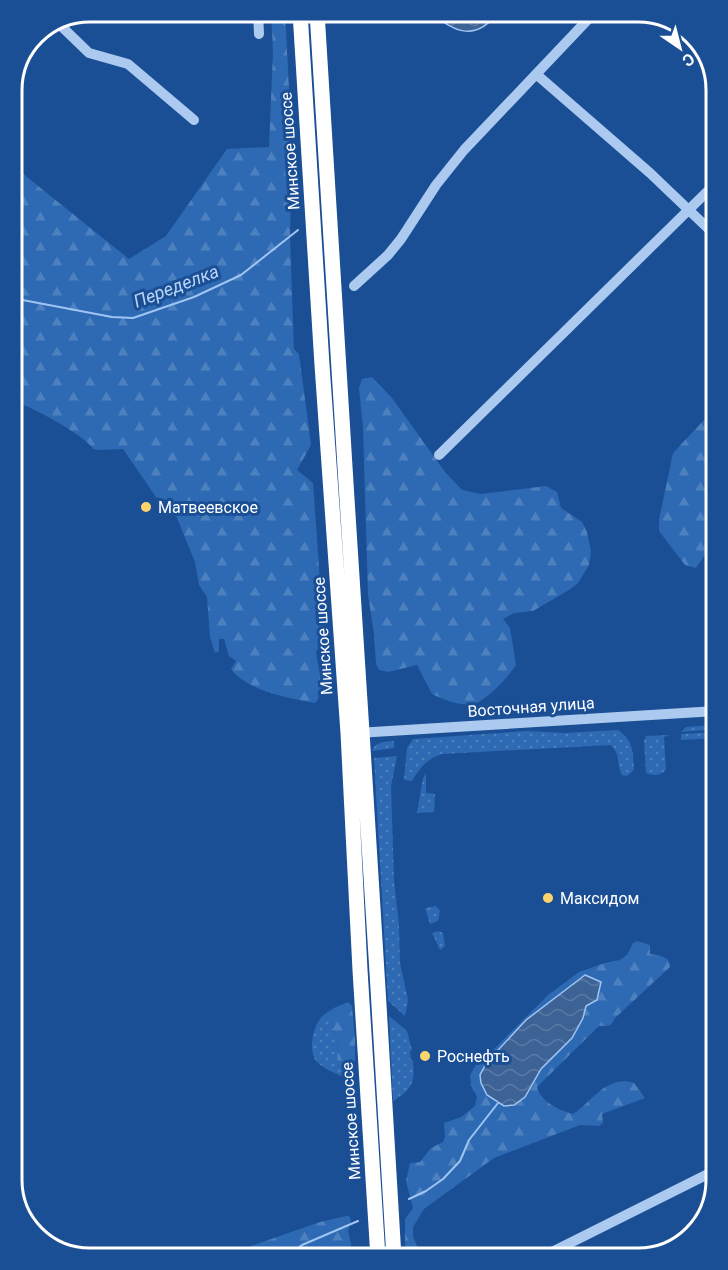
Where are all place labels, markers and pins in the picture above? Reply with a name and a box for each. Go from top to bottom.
place label: Матвеевское [158,498,258,517]
marker: Матвеевское [139,500,153,514]
place label: Максидом [560,889,639,908]
marker: Максидом [541,891,555,905]
place label: Роснефть [437,1047,510,1066]
marker: Роснефть [418,1049,432,1063]

